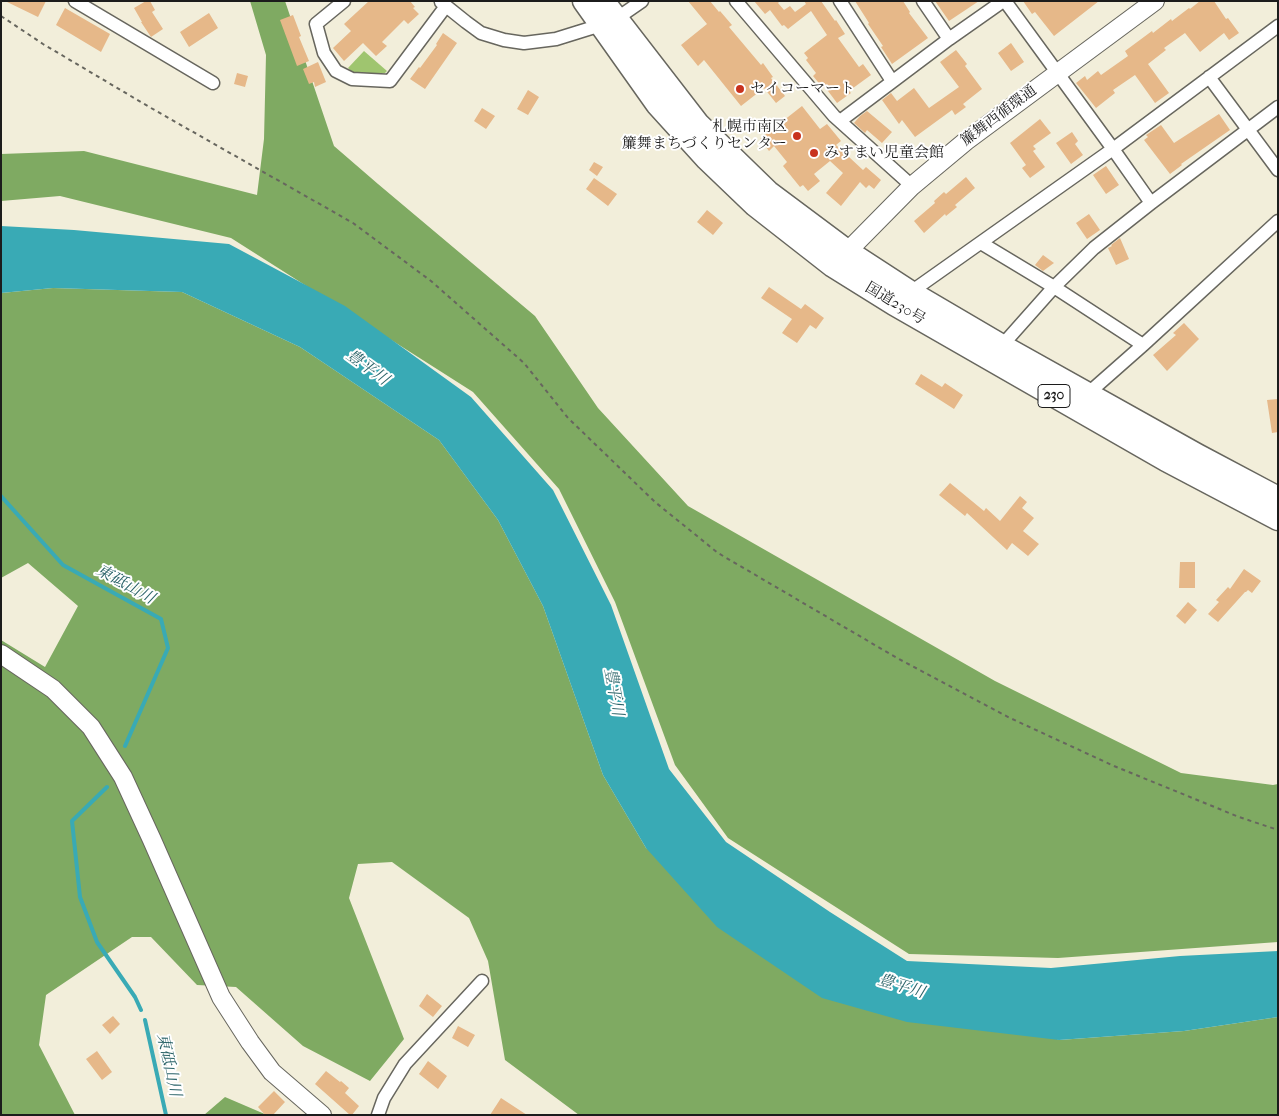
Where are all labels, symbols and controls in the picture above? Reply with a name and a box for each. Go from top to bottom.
place label: セイコーマート [750,80,855,98]
street label: 簾舞西循環通 [958,82,1040,150]
marker: セイコーマート [734,83,746,95]
place label: 札幌市南区 簾舞まちづくりセンター [622,118,787,153]
marker: 札幌市南区 簾舞まちづくりセンター [791,130,803,142]
place label: みすまい児童会館 [824,144,944,162]
marker: みすまい児童会館 [808,147,820,159]
street label: 国道230号 [862,279,928,329]
water label: 豊平川 [342,346,392,390]
road number: 230 [1038,384,1070,408]
water label: 東砥山川 [92,561,158,609]
water label: 豊平川 [599,667,627,717]
water label: 豊平川 [875,971,927,1003]
water label: 東砥山川 [152,1032,184,1098]

